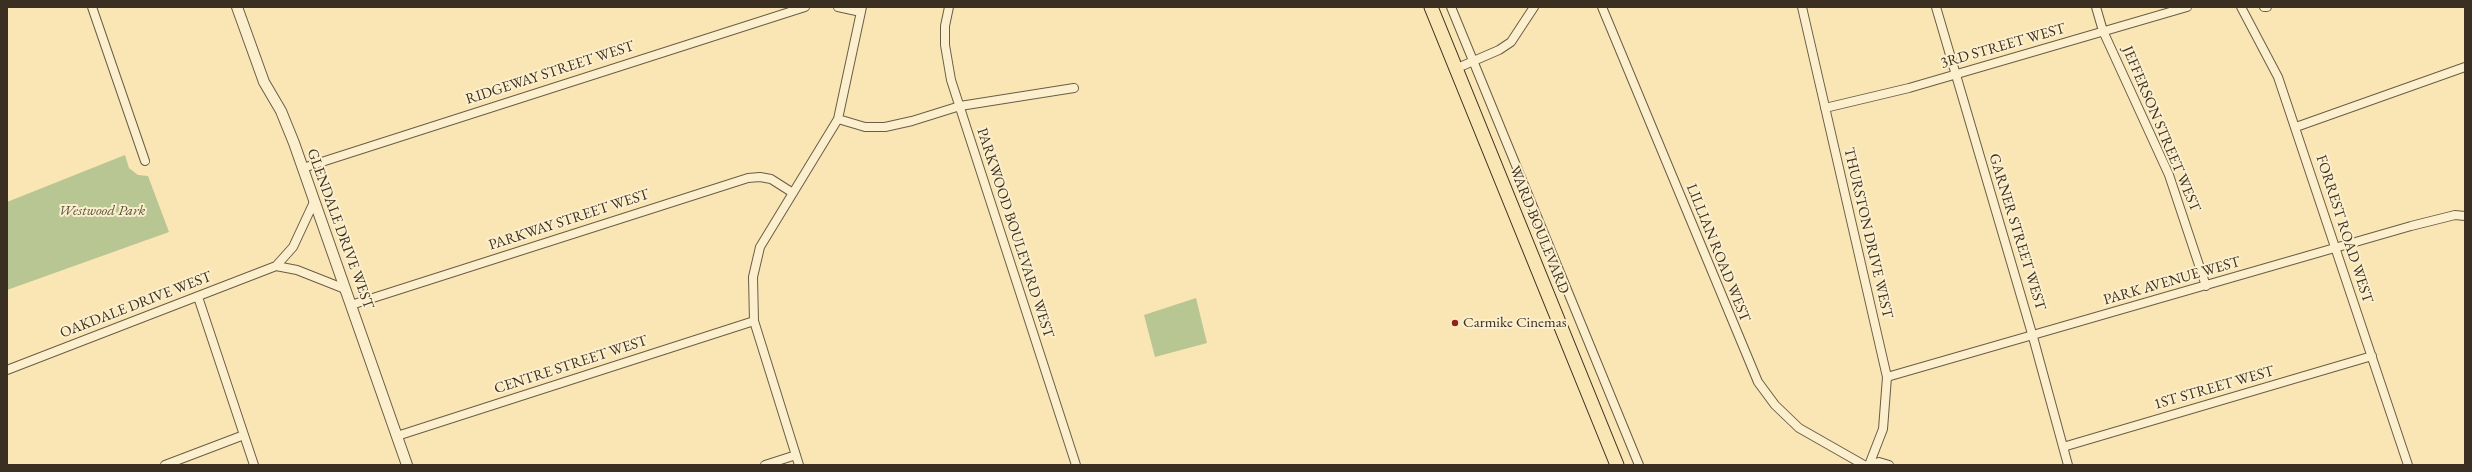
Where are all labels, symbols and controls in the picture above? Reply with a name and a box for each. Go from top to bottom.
street label: 3RD STREET WEST [1938,20,2068,72]
street label: RIDGEWAY STREET WEST [463,37,637,109]
street label: JEFFERSON STREET WEST [2118,43,2204,215]
street label: PARKWOOD BOULEVARD WEST [972,126,1058,340]
street label: GLENDALE DRIVE WEST [303,146,377,312]
street label: THURSTON DRIVE WEST [1840,146,1896,320]
street label: GARNER STREET WEST [1985,151,2049,313]
street label: FORREST ROAD WEST [2312,153,2376,305]
street label: WARD BOULEVARD [1505,163,1573,297]
street label: LILLIAN ROAD WEST [1682,181,1754,325]
street label: PARKWAY STREET WEST [486,186,652,254]
park label: Westwood Park [59,202,145,220]
street label: PARK AVENUE WEST [2101,253,2243,309]
street label: OAKDALE DRIVE WEST [58,268,214,342]
place label: Carmike Cinemas [1463,314,1566,332]
marker: Carmike Cinemas [1450,318,1460,328]
street label: CENTRE STREET WEST [492,332,650,398]
street label: 1ST STREET WEST [2152,362,2276,414]

